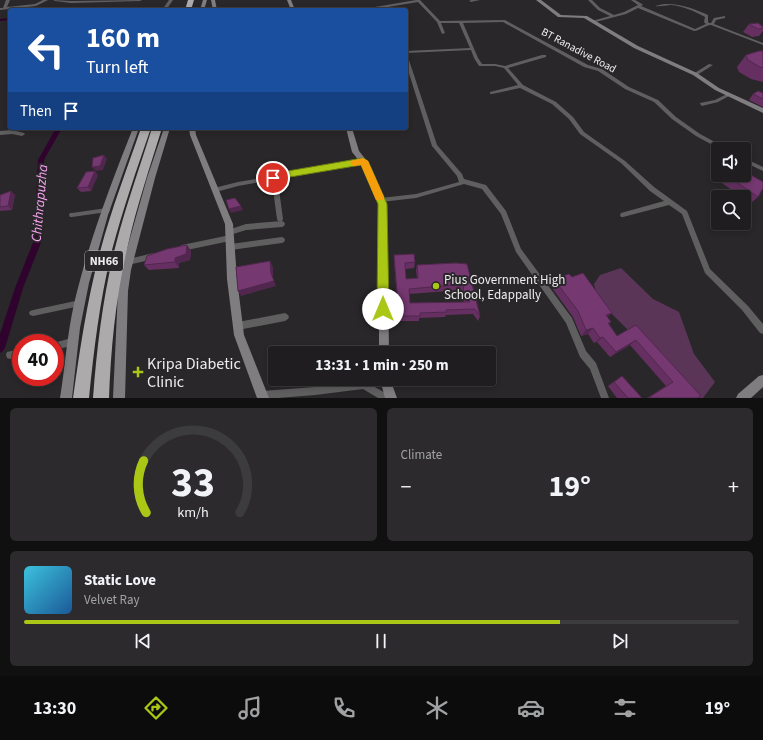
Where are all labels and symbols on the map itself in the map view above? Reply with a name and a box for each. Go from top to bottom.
street label: BT Ranadive Road [539,24,619,77]
pin [256,161,290,195]
water label: Chithrapuzha [27,163,53,243]
road number: NH66 [85,251,123,271]
place label: Pius Government High School, Edappally [444,271,565,304]
marker: Pius Government High School, Edappally [431,281,441,291]
position arrow [362,288,404,330]
speed limit sign: 40 [12,334,64,386]
place label: Kripa Diabetic Clinic [147,353,241,393]
marker: Kripa Diabetic Clinic [132,366,144,378]

